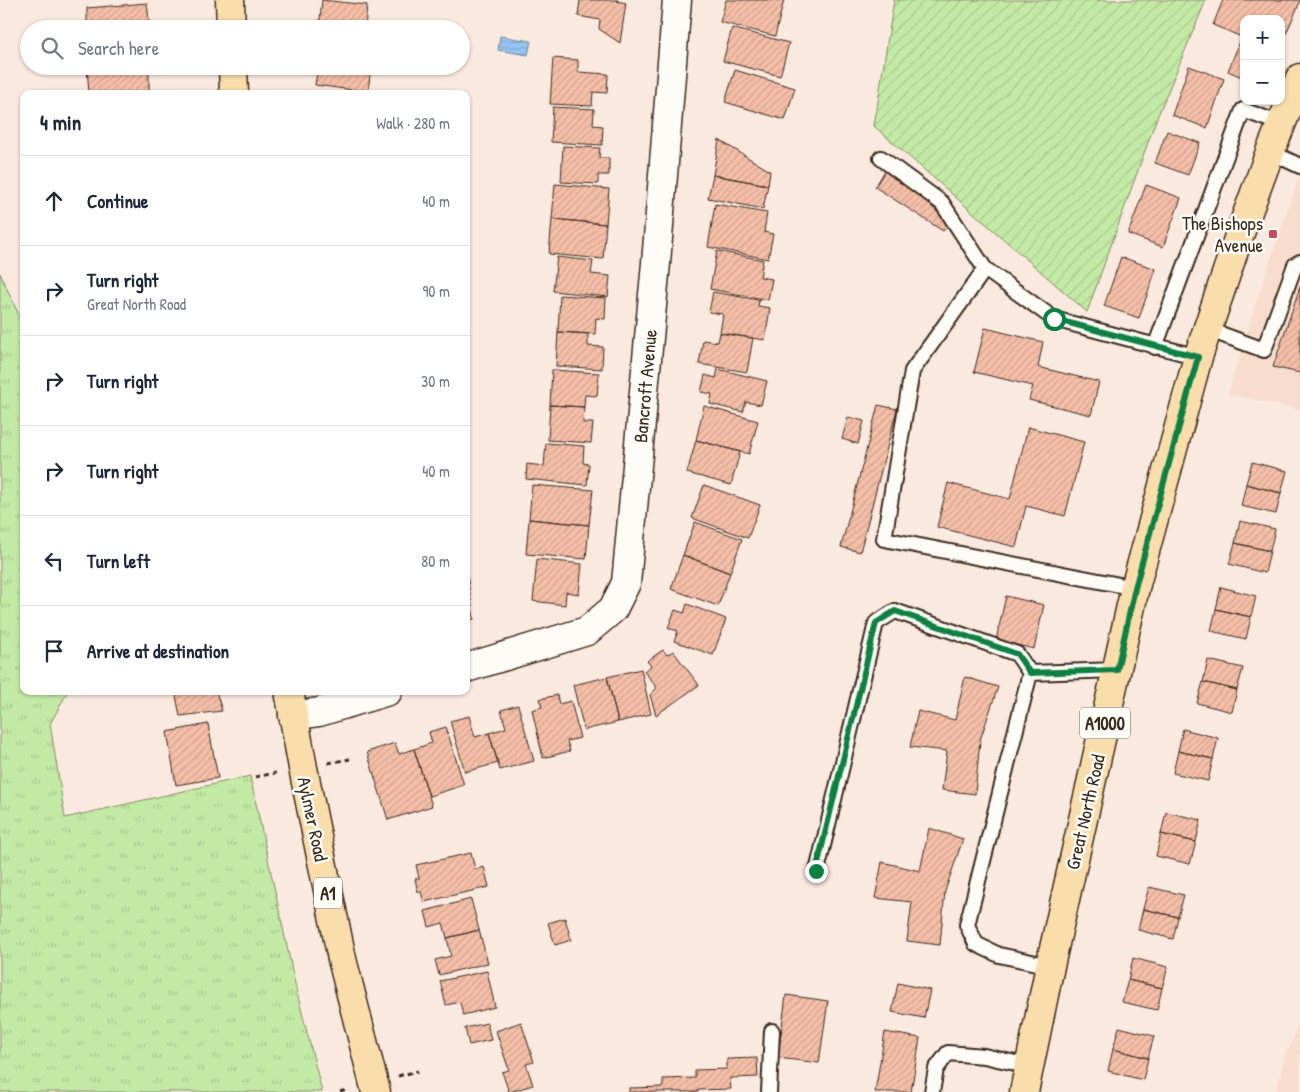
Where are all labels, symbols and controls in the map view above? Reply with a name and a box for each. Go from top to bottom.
map controls [1240,15,1285,105]
button: + [1240,15,1285,60]
search box [20,20,470,75]
icon: search [38,34,66,62]
text: Search here [78,35,159,61]
button: − [1240,60,1285,105]
text: 4 min [40,108,81,137]
text: Walk · 280 m [376,112,450,134]
icon: ahead [40,187,68,215]
text: Continue [87,188,148,214]
text: 40 m [422,190,450,212]
place label: The Bishops Avenue [1182,210,1263,258]
marker: The Bishops Avenue [1267,228,1279,240]
text: Turn right [87,267,158,293]
icon: right [40,277,68,305]
text: 90 m [422,280,450,302]
text: Great North Road [87,293,186,315]
route start [1043,308,1066,331]
street label: Bancroft Avenue [627,328,663,444]
icon: right [40,367,68,395]
text: Turn right [87,368,158,394]
text: 30 m [421,370,450,392]
icon: right [40,457,68,485]
text: Turn right [87,458,158,484]
text: 40 m [422,460,450,482]
icon: left [40,547,68,575]
text: Turn left [87,548,150,574]
text: 80 m [421,550,450,572]
icon: arrive [40,637,68,665]
text: Arrive at destination [87,638,229,664]
road number: A1000 [1080,708,1130,738]
street label: Great North Road [1059,751,1111,872]
street label: Aylmer Road [291,774,335,864]
route end [805,860,828,883]
road number: A1 [314,878,342,908]

